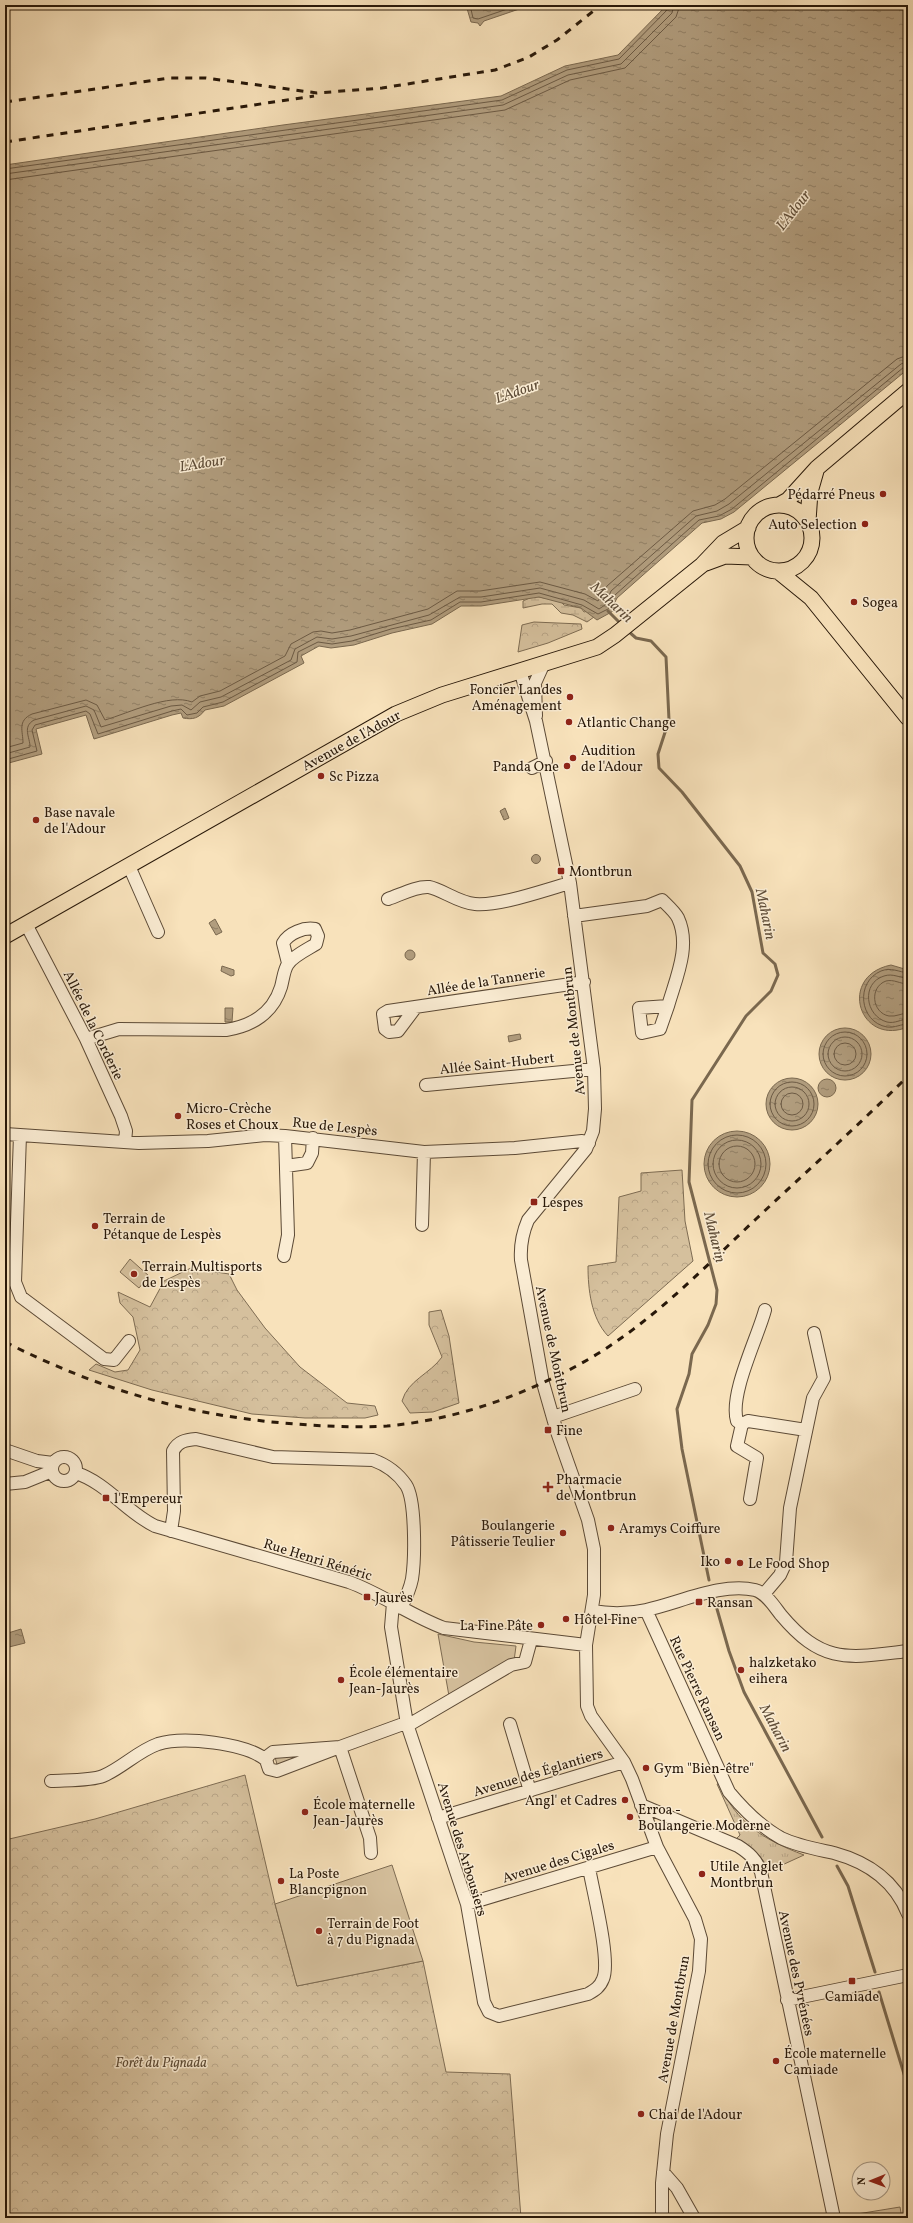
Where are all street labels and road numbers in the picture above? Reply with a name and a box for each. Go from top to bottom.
street label: Avenue de l'Adour [299,706,405,776]
street label: Allée de la Tannerie [426,964,547,1001]
street label: Avenue de Montbrun [558,966,591,1096]
street label: Allée de la Corderie [58,968,127,1084]
street label: Allée Saint-Hubert [439,1049,555,1080]
street label: Rue de Lespès [291,1114,378,1141]
street label: Avenue de Montbrun [530,1284,575,1414]
street label: Rue Henri Rénéric [261,1535,374,1586]
street label: Rue Pierre Ransan [664,1633,729,1744]
street label: Avenue des Églantiers [471,1745,606,1802]
street label: Avenue des Arbousiers [432,1780,491,1919]
street label: Avenue des Cigales [500,1836,617,1889]
street label: Avenue des Pyrénées [773,1909,818,2038]
street label: Avenue de Montbrun [654,1954,695,2085]

